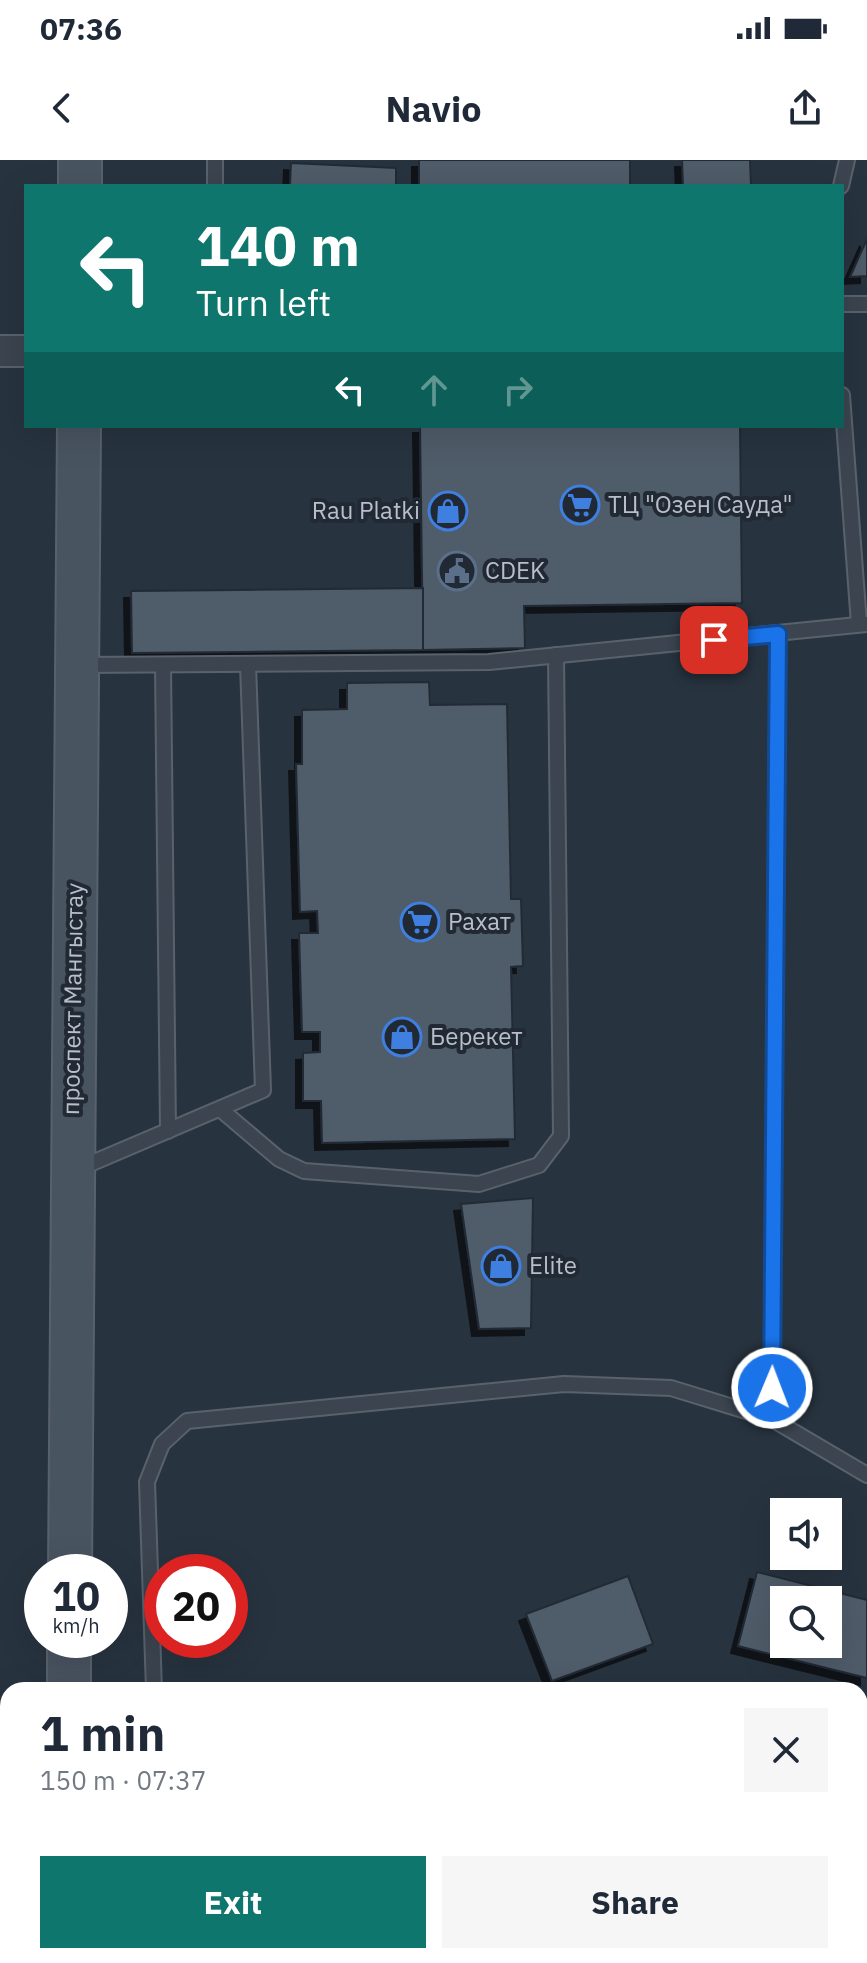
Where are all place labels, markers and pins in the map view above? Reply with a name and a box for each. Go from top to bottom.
supermarket icon: ТЦ "Озен Сауда" [559,484,601,526]
place label: ТЦ "Озен Сауда" [608,488,793,520]
shop icon: Rau Platki [427,490,469,532]
place label: Rau Platki [312,494,420,526]
public building icon: CDEK [436,550,478,592]
place label: CDEK [485,554,545,586]
pin [680,606,748,674]
supermarket icon: Рахат [399,901,441,943]
place label: Рахат [448,905,511,937]
shop icon: Берекет [381,1016,423,1058]
place label: Берекет [430,1020,523,1052]
shop icon: Elite [480,1245,522,1287]
place label: Elite [529,1249,577,1281]

